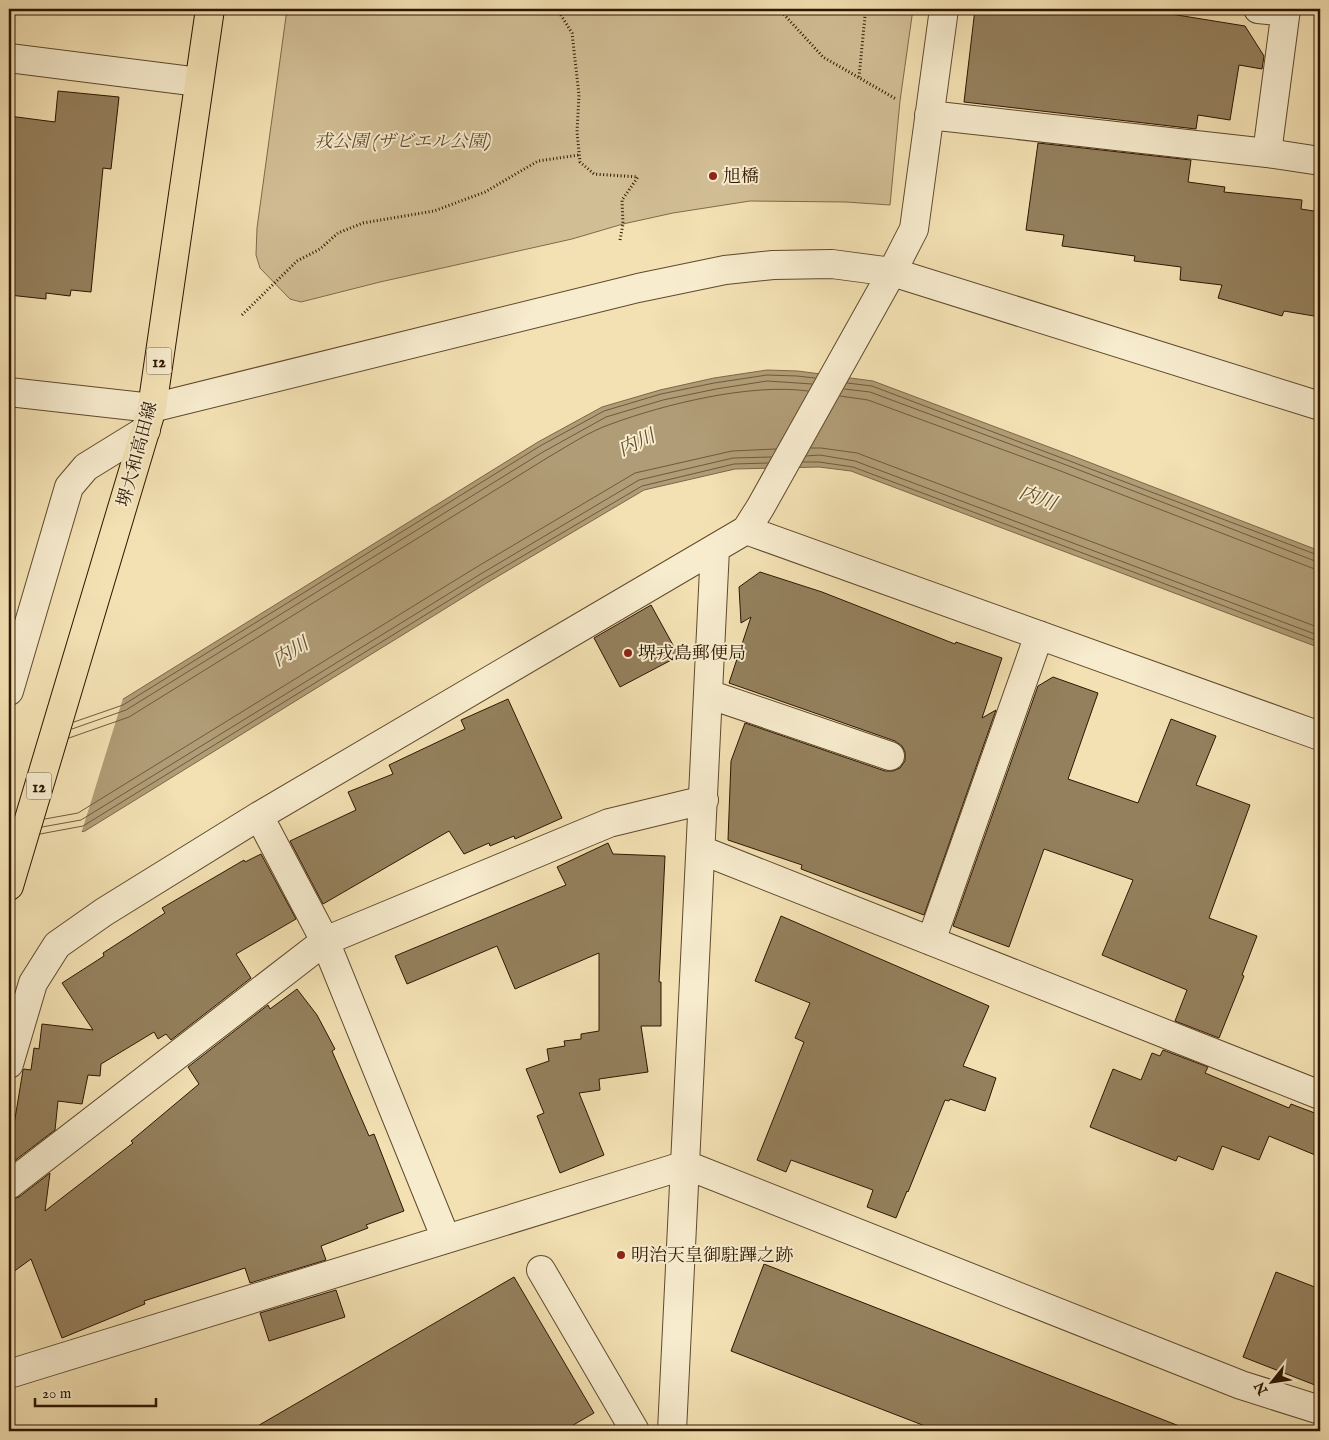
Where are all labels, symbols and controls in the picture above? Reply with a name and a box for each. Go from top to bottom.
park label: 戎公園 (ザビエル公園) [315,131,492,154]
place label: 旭橋 [723,166,759,189]
marker: 旭橋 [707,170,719,182]
road number: 12 [146,348,172,374]
street label: 堺大和高田線 [113,399,164,510]
water label: 内川 [615,424,661,463]
water label: 内川 [1015,481,1061,517]
water label: 内川 [269,632,315,673]
place label: 堺戎島郵便局 [638,643,746,666]
marker: 堺戎島郵便局 [622,647,634,659]
road number: 12 [26,772,52,799]
place label: 明治天皇御駐蹕之跡 [631,1245,793,1268]
marker: 明治天皇御駐蹕之跡 [615,1249,627,1261]
north arrow [1246,1358,1296,1408]
scale bar [35,1375,156,1407]
text: N [1251,1378,1273,1399]
text: 20 m [42,1384,72,1403]

